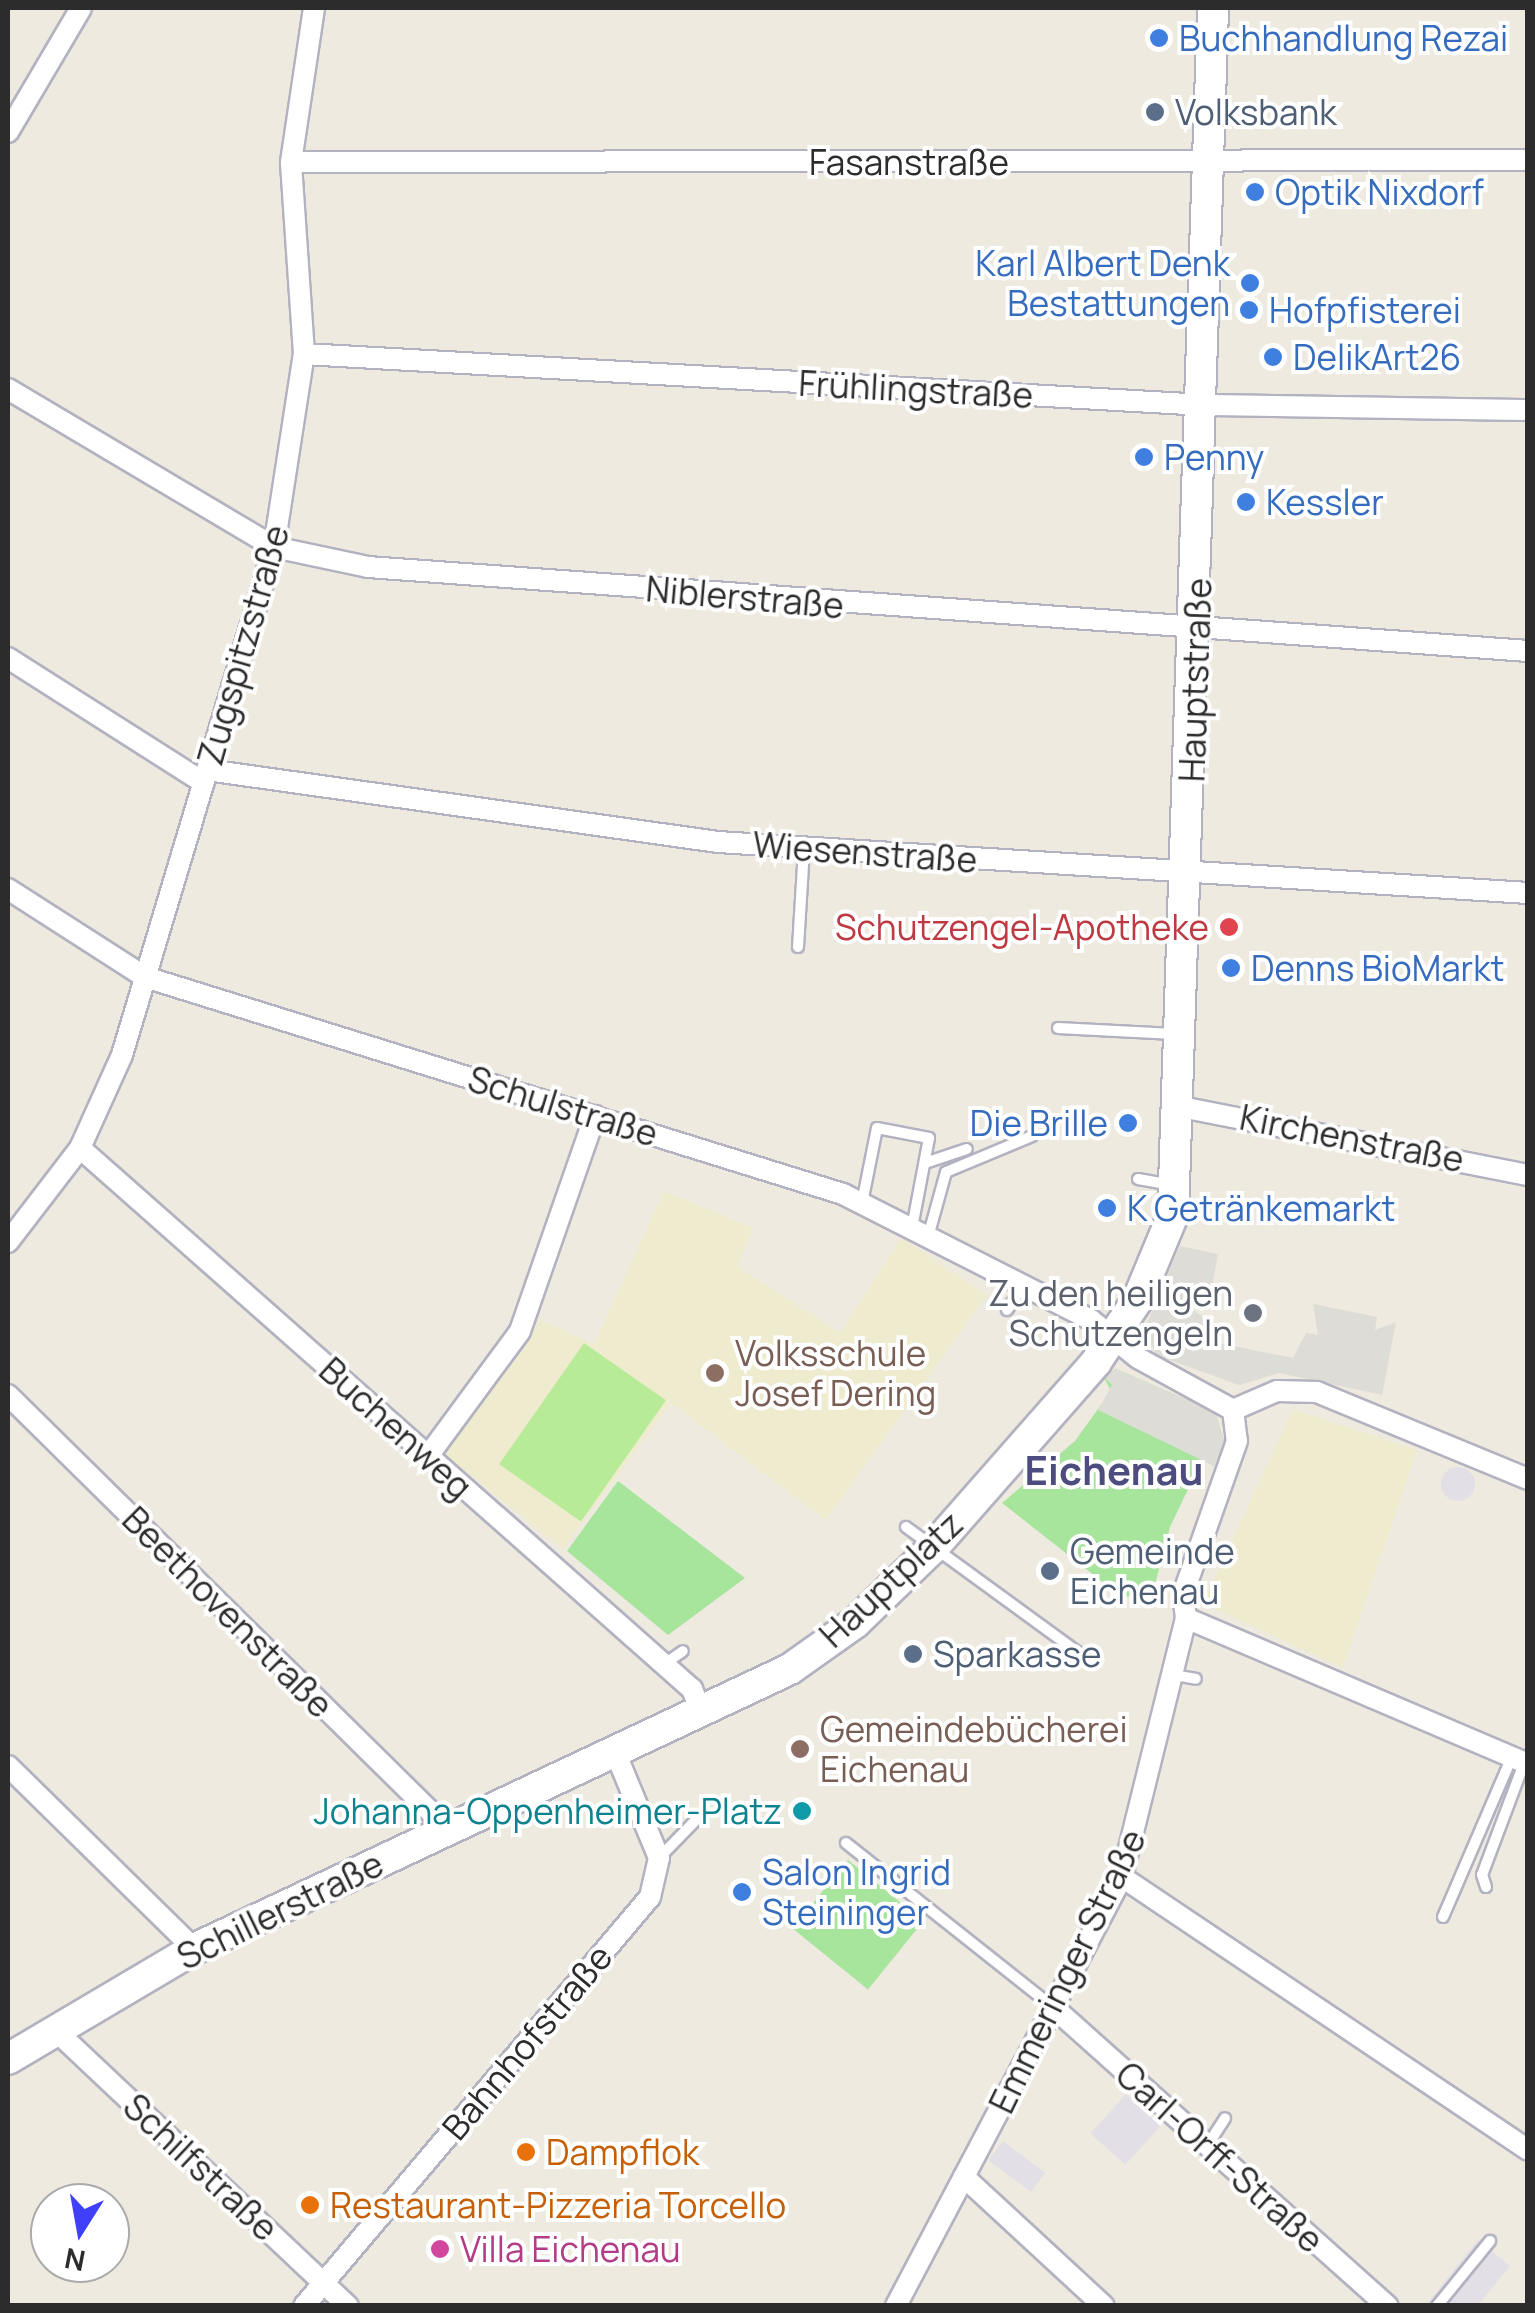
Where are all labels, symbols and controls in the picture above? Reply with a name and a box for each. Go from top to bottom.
place label: Buchhandlung Rezai [1179,17,1508,59]
marker: Buchhandlung Rezai [1148,27,1170,49]
place label: Volksbank [1175,91,1337,133]
marker: Volksbank [1144,101,1166,123]
street label: Fasanstraße [809,141,1009,183]
place label: Optik Nixdorf [1275,171,1484,213]
marker: Optik Nixdorf [1244,181,1266,203]
place label: Karl Albert Denk Bestattungen [975,242,1230,324]
marker: Karl Albert Denk Bestattungen [1239,272,1261,294]
place label: Hofpfisterei [1269,289,1461,331]
marker: Hofpfisterei [1238,299,1260,321]
place label: DelikArt26 [1293,336,1461,378]
marker: DelikArt26 [1262,346,1284,368]
street label: Frühlingstraße [798,362,1034,416]
place label: Penny [1164,436,1264,478]
marker: Penny [1133,446,1155,468]
place label: Kessler [1266,481,1384,523]
marker: Kessler [1235,491,1257,513]
street label: Zugspitzstraße [189,520,297,770]
street label: Niblerstraße [644,567,846,627]
street label: Hauptstraße [1170,577,1220,783]
street label: Wiesenstraße [751,823,979,881]
place label: Schutzengel-Apotheke [835,906,1209,948]
marker: Schutzengel-Apotheke [1218,916,1240,938]
place label: Denns BioMarkt [1251,947,1505,989]
marker: Denns BioMarkt [1220,957,1242,979]
street label: Schulstraße [463,1057,663,1155]
street label: Kirchenstraße [1236,1096,1468,1180]
place label: Die Brille [970,1102,1108,1144]
marker: Die Brille [1117,1112,1139,1134]
place label: K Getränkemarkt [1127,1187,1396,1229]
marker: K Getränkemarkt [1096,1197,1118,1219]
place label: Zu den heiligen Schutzengeln [988,1272,1233,1354]
marker: Zu den heiligen Schutzengeln [1242,1302,1264,1324]
place label: Volksschule Josef Dering [735,1332,936,1414]
street label: Buchenweg [311,1349,481,1507]
marker: Volksschule Josef Dering [704,1362,726,1384]
district label: Eichenau [1024,1446,1204,1494]
street label: Beethovenstraße [114,1498,342,1726]
street label: Hauptplatz [811,1502,971,1656]
place label: Gemeinde Eichenau [1070,1530,1235,1612]
marker: Gemeinde Eichenau [1039,1560,1061,1582]
place label: Sparkasse [933,1633,1101,1675]
marker: Sparkasse [902,1643,924,1665]
place label: Gemeindebücherei Eichenau [820,1708,1128,1790]
marker: Gemeindebücherei Eichenau [789,1738,811,1760]
place label: Johanna-Oppenheimer-Platz [314,1790,782,1832]
marker: Johanna-Oppenheimer-Platz [791,1800,813,1822]
street label: Emmeringer Straße [980,1822,1154,2120]
street label: Schillerstraße [170,1842,390,1978]
place label: Salon Ingrid Steininger [762,1851,951,1933]
marker: Salon Ingrid Steininger [731,1881,753,1903]
street label: Bahnhofstraße [433,1936,621,2148]
street label: Carl-Orff-Straße [1108,2053,1332,2261]
street label: Schilfstraße [115,2085,287,2249]
place label: Dampflok [546,2131,699,2173]
marker: Dampflok [515,2141,537,2163]
north arrow [30,2183,130,2283]
place label: Restaurant-Pizzeria Torcello [330,2184,786,2226]
marker: Restaurant-Pizzeria Torcello [299,2194,321,2216]
place label: Villa Eichenau [460,2228,681,2270]
marker: Villa Eichenau [429,2238,451,2260]
text: N [61,2240,88,2281]

